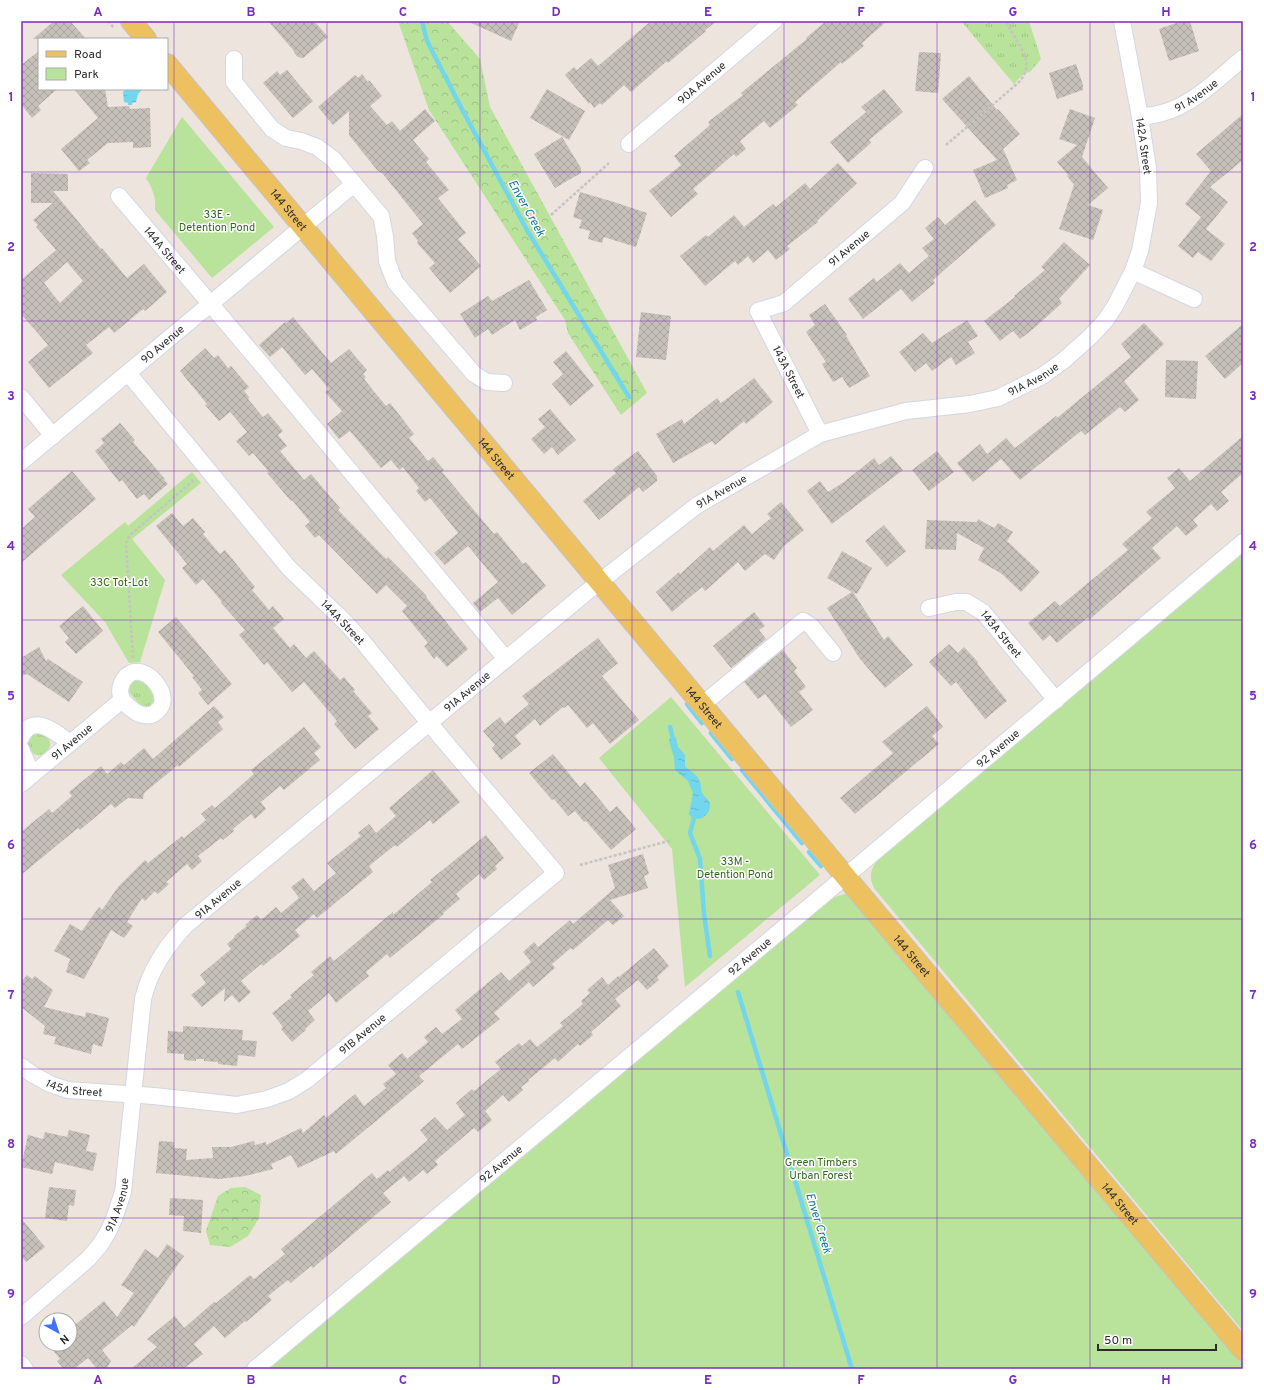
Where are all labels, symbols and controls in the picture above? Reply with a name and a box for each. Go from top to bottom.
text: A [93,5,103,21]
text: B [247,5,256,21]
text: C [399,5,407,21]
text: D [551,5,561,21]
text: E [704,5,712,21]
text: F [857,5,865,21]
text: G [1009,5,1018,21]
text: H [1161,5,1171,21]
legend [38,38,168,90]
text: Road [74,47,102,63]
street label: 90A Avenue [675,59,729,108]
text: Park [74,67,99,83]
street label: 91 Avenue [1172,76,1221,116]
text: 1 [8,90,14,106]
text: 1 [1250,90,1256,106]
street label: 142A Street [1132,117,1154,176]
water label: Enver Creek [504,177,549,241]
street label: 144 Street [266,187,310,234]
park label: 33E - Detention Pond [179,208,255,235]
street label: 144A Street [140,224,188,277]
street label: 91 Avenue [826,227,873,270]
text: 2 [7,240,15,256]
text: 2 [1249,240,1257,256]
street label: 90 Avenue [138,323,188,367]
street label: 143A Street [769,344,807,401]
street label: 91A Avenue [1006,360,1062,400]
text: 3 [7,389,15,405]
text: 3 [1249,389,1257,405]
street label: 144 Street [474,435,517,483]
street label: 91A Avenue [694,472,750,512]
text: 4 [7,539,15,555]
text: 4 [1249,539,1257,555]
park label: 33C Tot-Lot [90,576,148,590]
street label: 144A Street [317,597,367,648]
street label: 143A Street [977,608,1024,661]
street label: 91A Avenue [441,669,494,716]
street label: 144 Street [682,684,725,732]
text: 5 [7,689,15,705]
text: 5 [1249,689,1257,705]
street label: 91 Avenue [49,721,96,764]
street label: 92 Avenue [974,727,1023,771]
text: 6 [7,838,15,854]
text: 6 [1249,838,1257,854]
park label: 33M - Detention Pond [697,855,773,882]
street label: 91A Avenue [192,876,245,923]
street label: 144 Street [890,933,933,980]
street label: 92 Avenue [726,935,775,979]
text: 7 [8,988,15,1004]
text: 7 [1250,988,1257,1004]
street label: 91B Avenue [337,1011,389,1058]
street label: 145A Street [43,1077,103,1100]
text: 8 [7,1137,15,1153]
text: 8 [1249,1137,1257,1153]
street label: 92 Avenue [477,1143,526,1187]
park label: Green Timbers Urban Forest [785,1156,857,1183]
street label: 91A Avenue [103,1177,132,1235]
street label: 144 Street [1098,1181,1141,1228]
water label: Enver Creek [801,1191,835,1256]
text: 9 [7,1287,15,1303]
text: 9 [1249,1287,1257,1303]
north arrow [38,1312,78,1352]
scale bar [1098,1326,1216,1352]
text: N [56,1331,71,1347]
text: 50 m [1104,1333,1132,1349]
text: A [93,1373,103,1389]
text: B [247,1373,256,1389]
text: C [399,1373,407,1389]
text: D [551,1373,561,1389]
text: E [704,1373,712,1389]
text: F [857,1373,865,1389]
text: G [1009,1373,1018,1389]
text: H [1161,1373,1171,1389]

